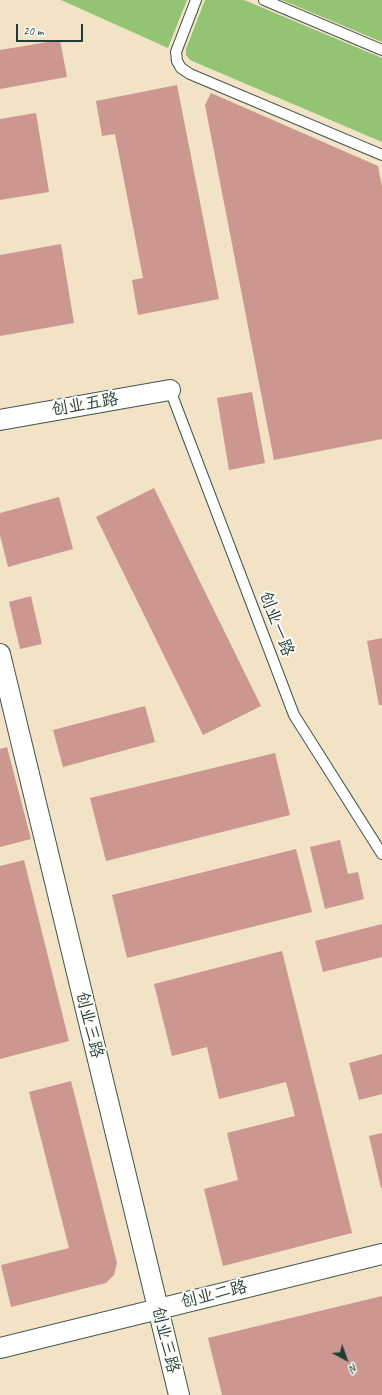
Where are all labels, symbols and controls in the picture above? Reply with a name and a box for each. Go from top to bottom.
scale bar [18,16,85,42]
text: 20 m [23,23,43,39]
street label: 创业五路 [50,389,120,421]
street label: 创业一路 [254,589,298,659]
street label: 创业三路 [71,990,107,1060]
street label: 创业二路 [179,1277,249,1313]
street label: 创业三路 [147,1305,183,1375]
north arrow [326,1339,366,1379]
text: N [347,1361,361,1376]

